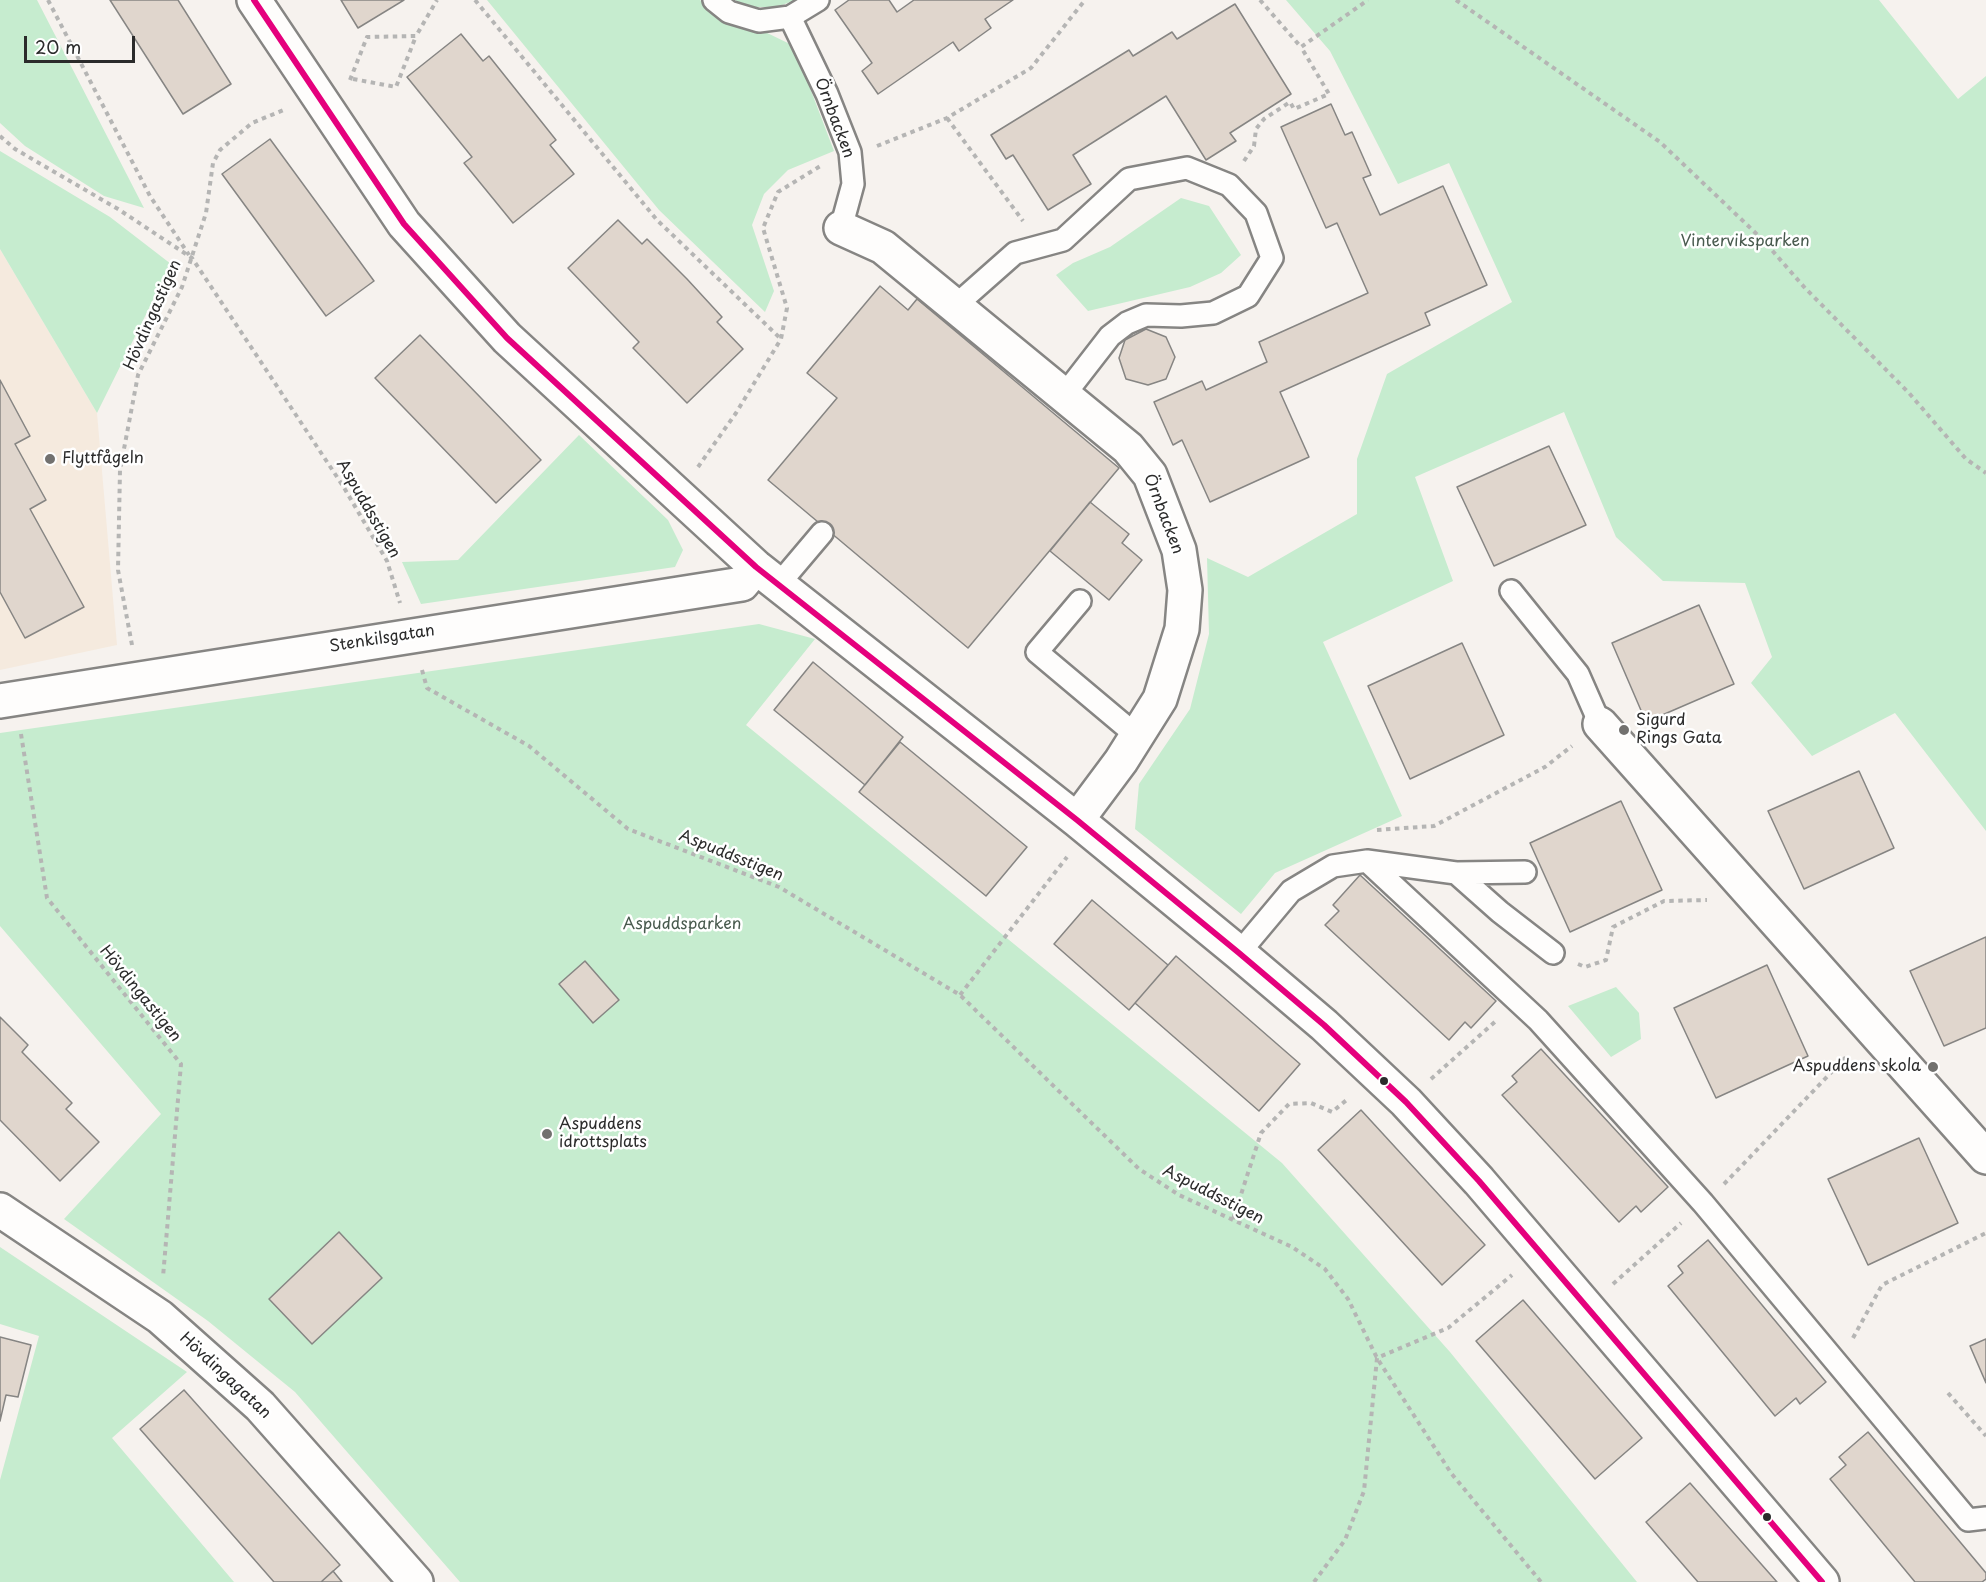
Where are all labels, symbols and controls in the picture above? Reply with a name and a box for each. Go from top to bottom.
scale bar [27,24,138,62]
text: 20 m [35,33,81,60]
street label: Örnbacken [810,75,858,161]
park label: Vinterviksparken [1680,232,1810,252]
street label: Hövdingastigen [120,257,186,373]
place label: Flyttfågeln [62,449,144,469]
marker: Flyttfågeln [43,452,57,466]
street label: Aspuddsstigen [332,456,404,562]
street label: Örnbacken [1139,471,1187,557]
street label: Stenkilsgatan [328,621,436,657]
place label: Sigurd Rings Gata [1636,711,1722,749]
marker: Sigurd Rings Gata [1617,723,1631,737]
street label: Aspuddsstigen [676,826,786,886]
park label: Aspuddsparken [623,915,741,935]
street label: Hövdingastigen [95,942,185,1046]
place label: Aspuddens skola [1793,1057,1921,1077]
marker: Aspuddens skola [1926,1060,1940,1074]
unlabelled marker [1378,1075,1390,1087]
place label: Aspuddens idrottsplats [559,1115,647,1153]
marker: Aspuddens idrottsplats [540,1127,554,1141]
street label: Aspuddsstigen [1159,1161,1267,1229]
street label: Hövdingagatan [175,1329,275,1423]
unlabelled marker [1761,1511,1773,1523]

